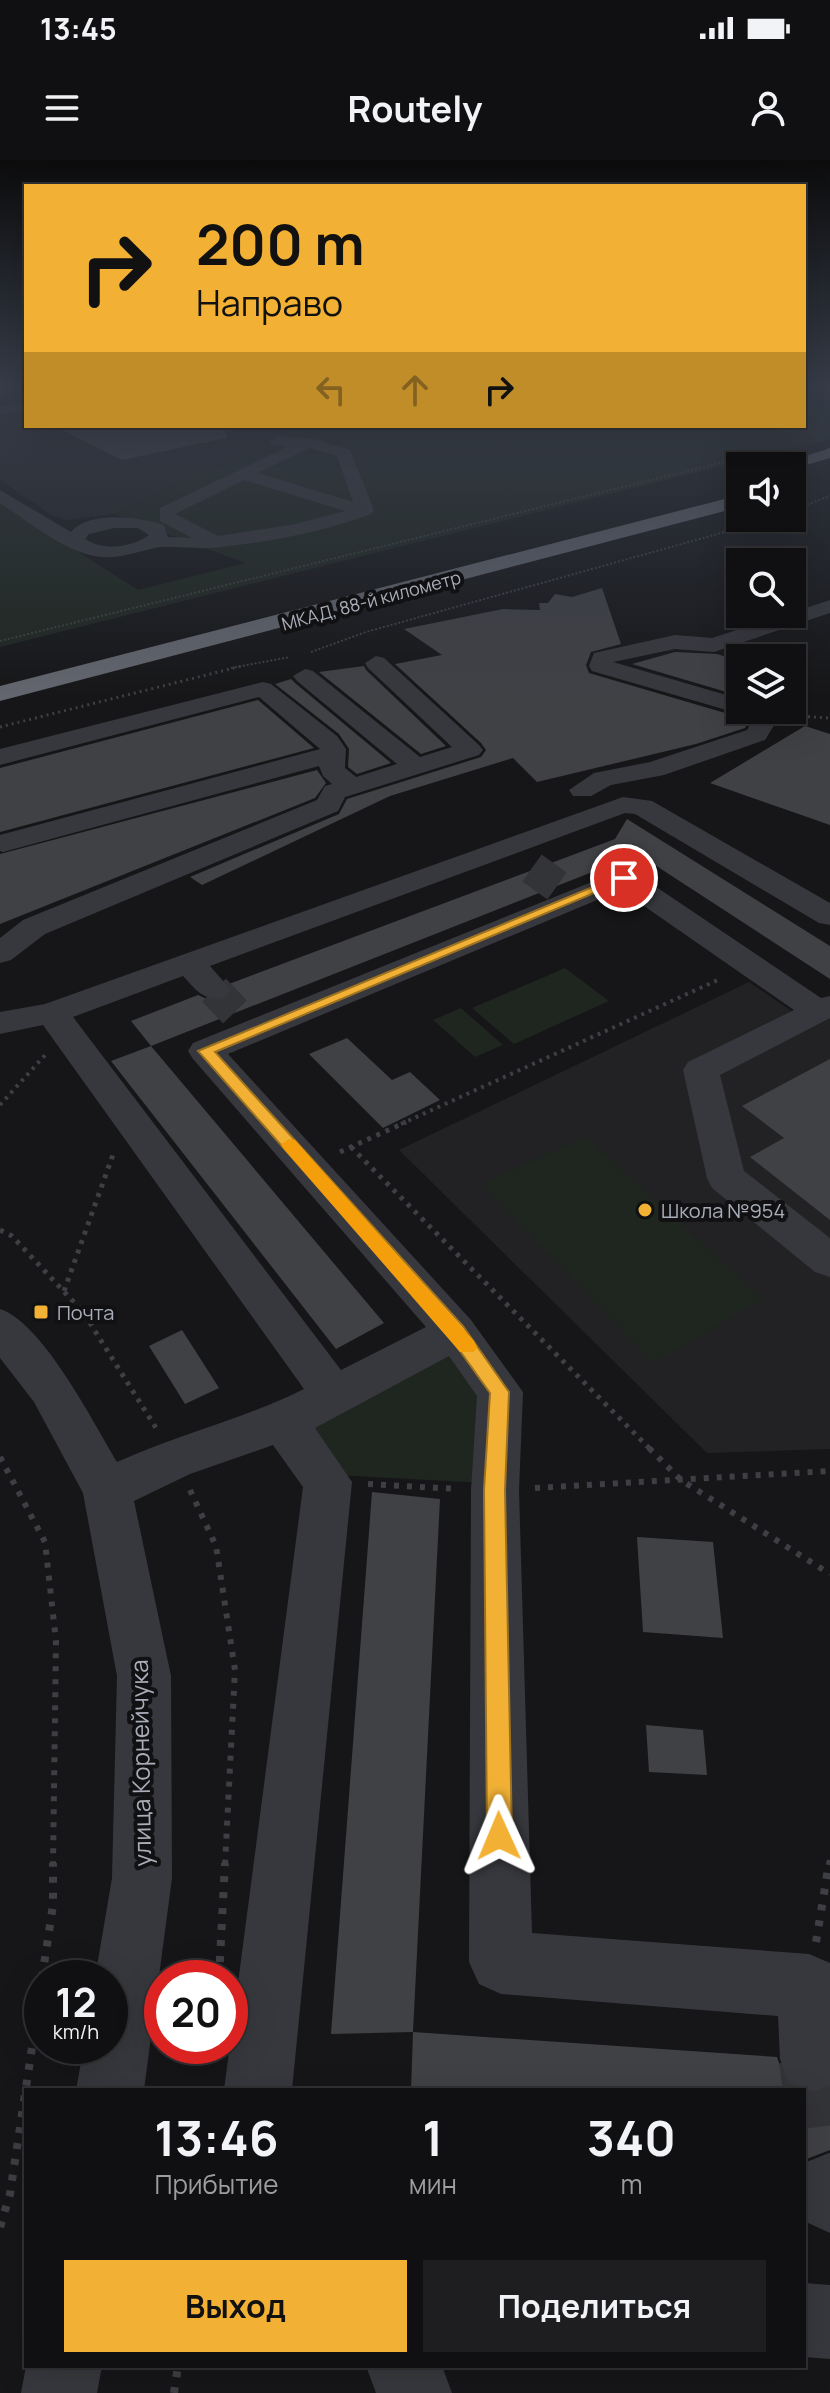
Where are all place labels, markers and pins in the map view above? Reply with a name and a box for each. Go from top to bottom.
pin [590,844,658,912]
place label: Школа №954 [661,1197,785,1224]
marker: Школа №954 [636,1201,654,1219]
place label: Почта [57,1299,114,1326]
marker: Почта [32,1303,50,1321]

